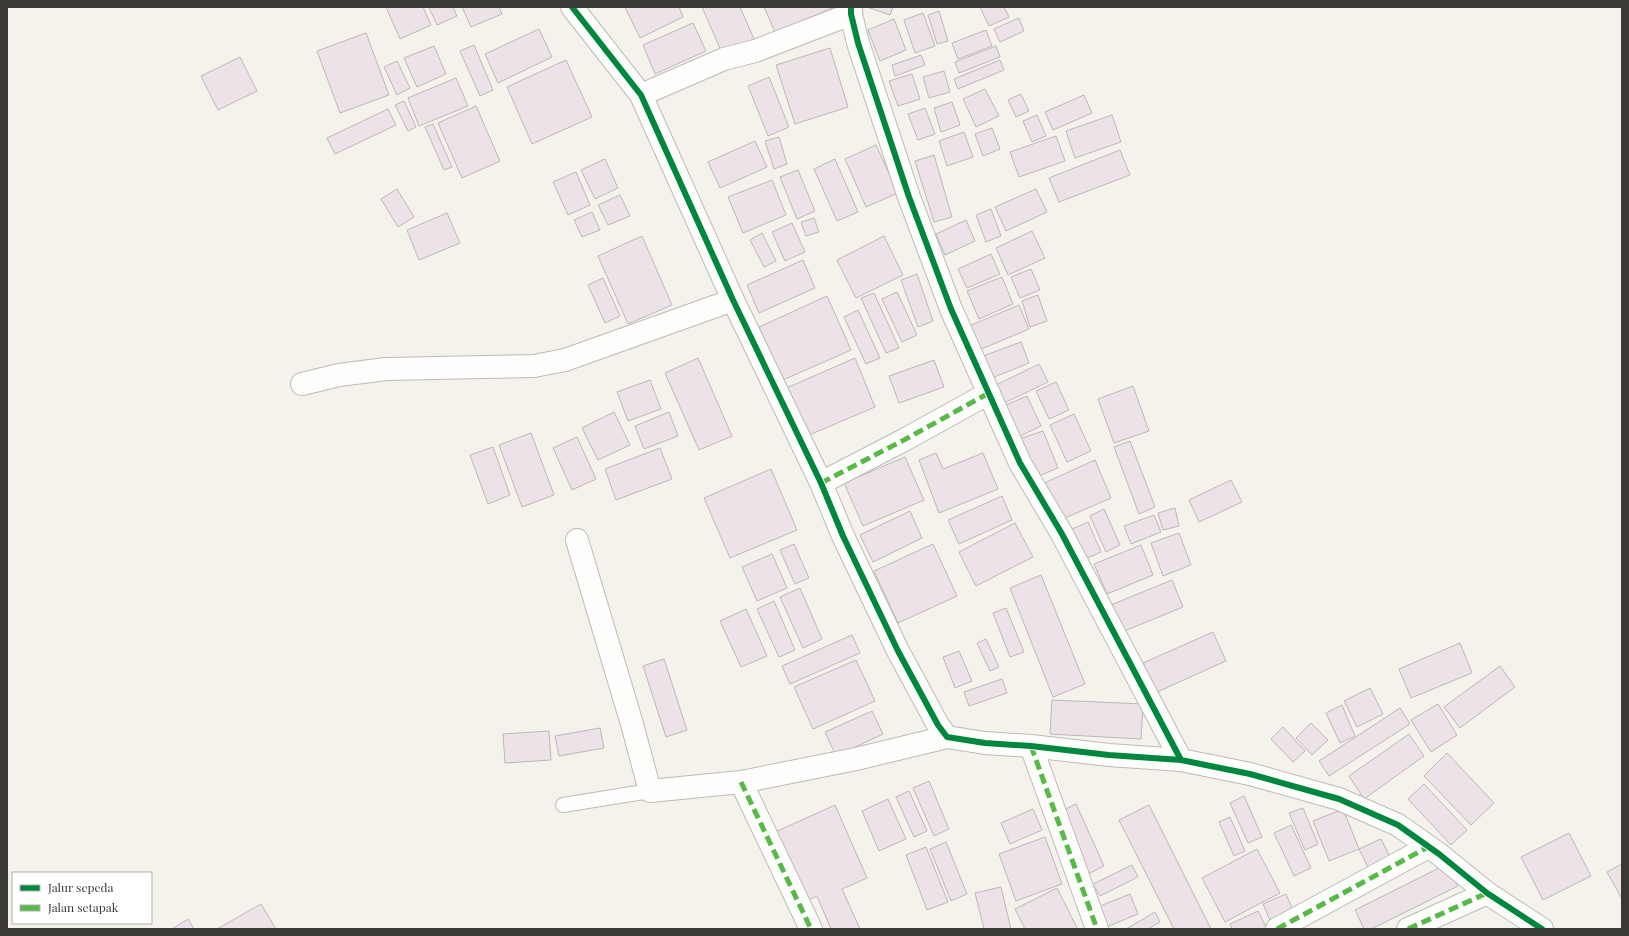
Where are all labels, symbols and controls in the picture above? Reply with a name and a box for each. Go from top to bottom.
legend [12,872,152,924]
text: Jalur sepeda [47,879,114,895]
text: Jalan setapak [47,899,119,915]

